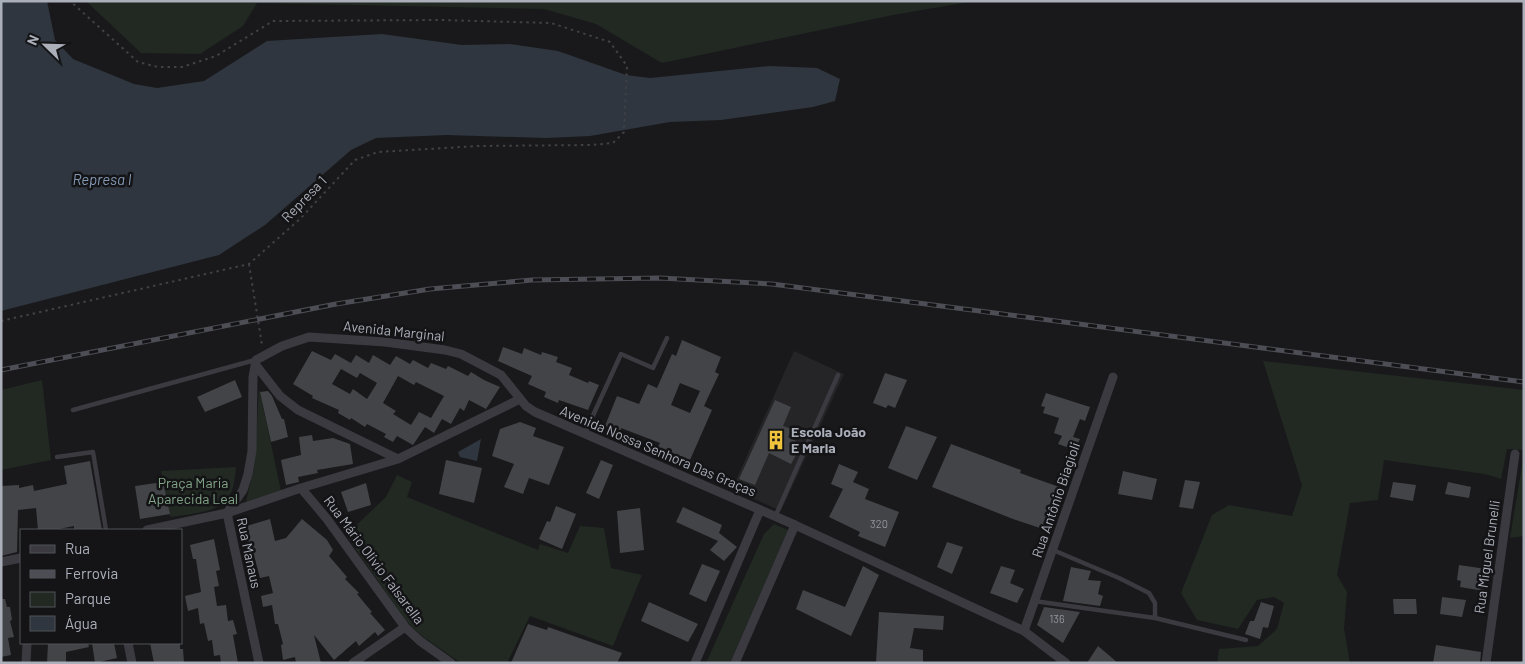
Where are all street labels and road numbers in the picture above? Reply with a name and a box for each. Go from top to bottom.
street label: Represa 1 [277,172,330,225]
street label: Avenida Marginal [343,317,446,344]
street label: Avenida Nossa Senhora Das Graças [558,401,759,500]
street label: Rua Antônio Biagioli [1028,440,1083,560]
street label: Rua Mário Olivio Falsarella [321,492,428,627]
street label: Rua Miguel Brunelli [1470,499,1503,615]
street label: Rua Manaus [234,516,265,590]

